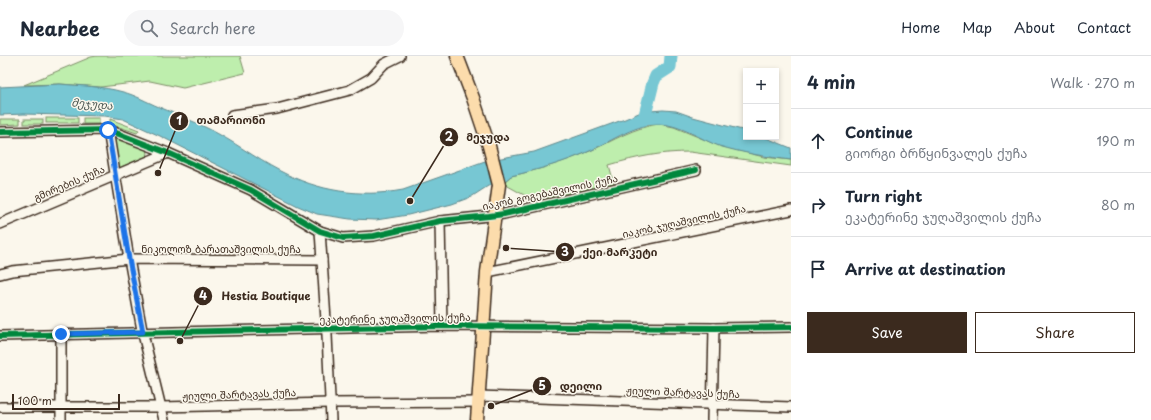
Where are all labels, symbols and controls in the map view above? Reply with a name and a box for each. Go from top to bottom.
search box [124,10,404,46]
text: Nearbee [20,14,100,42]
text: Search here [170,16,255,39]
icon: search [138,17,160,39]
text: Home [901,17,940,38]
text: Map [962,17,992,38]
text: About [1014,17,1055,38]
text: Contact [1077,17,1131,38]
map controls [743,68,779,140]
button: + [743,68,779,104]
text: 4 min [807,69,855,95]
text: Walk · 270 m [1050,73,1135,92]
water label: მეჯუდა [71,93,114,114]
button: − [743,104,779,140]
callout: თამარიონი [169,109,274,132]
text: 1 [176,111,182,129]
text: თამარიონი [197,111,266,128]
text: Continue [845,120,913,143]
route start [99,121,117,139]
callout: მეჯუდა [439,125,518,148]
text: 2 [445,127,454,145]
text: მეჯუდა [466,128,510,145]
icon: ahead [807,130,829,152]
text: 190 m [1096,131,1135,150]
text: გიორგი ბრწყინვალეს ქუჩა [845,143,1027,162]
street label: გმირების ქუჩა [31,161,107,204]
street label: იაკობ გოგებაშვილის ქუჩა [481,170,619,213]
text: Turn right [845,184,922,207]
icon: right [807,194,829,216]
text: 80 m [1101,195,1135,214]
street label: იაკობ ჯუღაშვილის ქუჩა [621,200,747,241]
text: ეკატერინე ჯუღაშვილის ქუჩა [845,207,1042,226]
callout: ქეი მარკეტი [555,240,666,263]
street label: ნიკოლოზ ბარათაშვილის ქუჩა [141,241,301,256]
text: 3 [561,242,569,260]
text: ქეი მარკეტი [583,243,658,260]
text: Arrive at destination [845,257,1006,280]
icon: arrive [807,258,829,280]
callout: Hestia Boutique [193,284,318,307]
text: 4 [199,286,207,304]
text: Hestia Boutique [221,287,311,304]
street label: ეკატერინე ჯუღაშვილის ქუჩა [319,309,471,326]
button: Save [807,312,967,353]
button: Share [975,312,1135,353]
route end [52,325,70,343]
callout: დეილი [532,374,610,397]
text: 5 [538,376,546,394]
text: დეილი [560,377,603,394]
street label: ჟიული შარტავას ქუჩა [626,382,740,401]
street label: ჟიული შარტავას ქუჩა [182,384,296,403]
scale bar [12,392,120,411]
text: 100 m [18,392,52,409]

